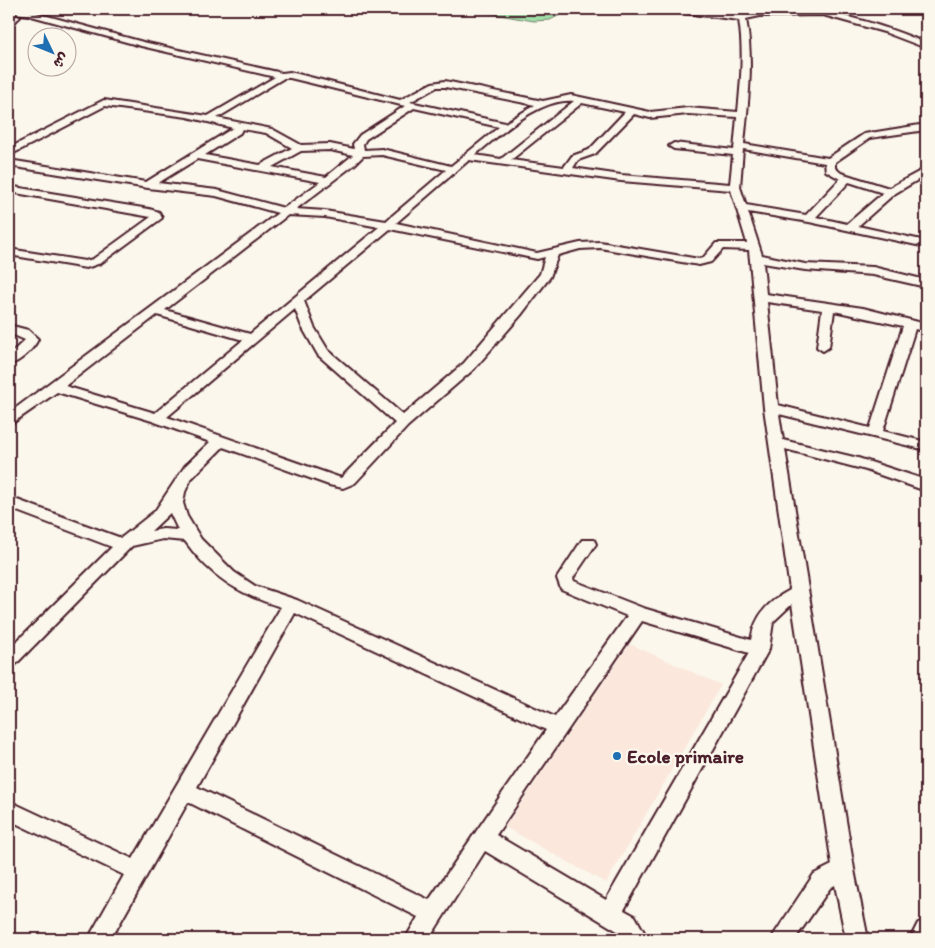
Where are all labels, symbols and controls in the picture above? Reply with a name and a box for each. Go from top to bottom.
north arrow [28,28,78,78]
text: ش [50,49,73,72]
place label: Ecole primaire [627,745,744,768]
marker: Ecole primaire [611,750,623,762]

